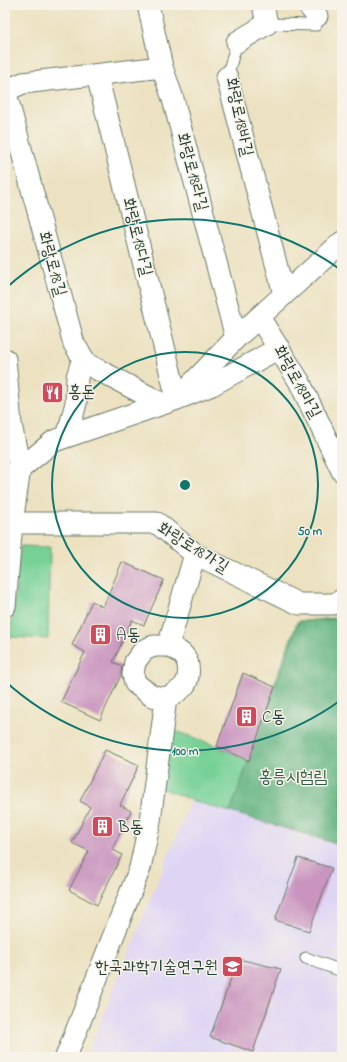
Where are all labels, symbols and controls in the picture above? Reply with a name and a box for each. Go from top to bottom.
street label: 화랑로18바길 [218,75,260,159]
street label: 화랑로18라길 [170,130,215,214]
street label: 화랑로18다길 [115,195,159,279]
street label: 화랑로18길 [31,229,73,300]
street label: 화랑로18마길 [267,341,328,423]
restaurant icon: 홍돈 [39,379,65,405]
place label: 홍돈 [68,380,95,405]
centre of rings [178,478,192,492]
street label: 화랑로18가길 [152,516,234,580]
text: 50 m [298,523,323,541]
building icon: A동 [88,622,114,648]
place label: A동 [116,623,140,648]
building icon: C동 [233,704,259,730]
place label: C동 [262,705,285,730]
text: 100 m [172,743,199,761]
park label: 홍릉시험림 [259,765,328,790]
building icon: B동 [89,814,115,840]
place label: B동 [117,815,143,840]
school or university icon: 한국과학기술연구원 [220,954,246,980]
place label: 한국과학기술연구원 [95,955,218,980]

